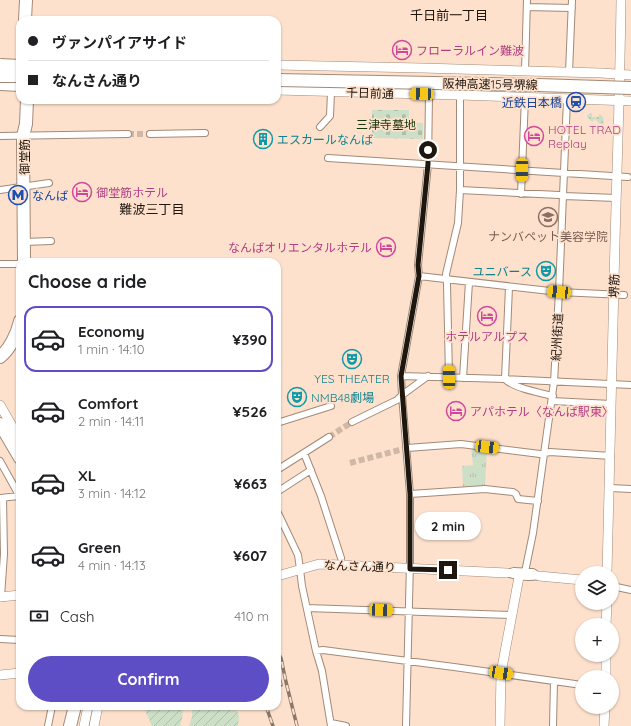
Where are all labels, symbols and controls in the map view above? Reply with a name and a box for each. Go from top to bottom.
district label: 千日前一丁目 [410,7,488,23]
text: ヴァンパイアサイド [52,33,187,52]
hotel icon: フローラルイン難波 [391,39,413,61]
place label: フローラルイン難波 [416,43,524,58]
text: なんさん通り [52,71,142,90]
street label: 阪神高速15号堺線 [442,76,538,92]
street label: 千日前通 [346,85,394,101]
car [410,88,434,100]
station icon: 近鉄日本橋 [565,91,587,113]
place label: 近鉄日本橋 [502,95,562,110]
park label: 三津寺墓地 [356,117,416,132]
place label: HOTEL TRAD Replay [548,122,621,151]
hotel icon: HOTEL TRAD Replay [523,125,545,147]
building icon: エスカールなんば [252,128,274,150]
place label: エスカールなんば [277,132,373,147]
street label: 御堂筋 [17,139,32,175]
route start [419,141,437,159]
car [516,158,528,182]
hotel icon: 御堂筋ホテル [71,181,93,203]
metro station icon: なんば [7,184,29,206]
place label: 御堂筋ホテル [96,185,168,200]
place label: なんば [32,188,68,203]
district label: 難波三丁目 [119,201,185,217]
school or university icon: ナンバペット美容学院 [537,206,559,228]
place label: ナンバペット美容学院 [488,229,608,244]
hotel icon: なんばオリエンタルホテル [375,236,397,258]
place label: なんばオリエンタルホテル [228,240,372,255]
theatre icon: ユニバース [535,260,557,282]
place label: ユニバース [473,264,532,279]
text: Choose a ride [28,270,147,293]
street label: 堺筋 [606,274,622,298]
car [546,285,572,299]
hotel icon: ホテルアルプス [476,305,498,327]
street label: 紀州街道 [548,313,566,361]
icon: car [30,321,66,357]
text: Economy [78,322,145,341]
place label: ホテルアルプス [445,329,529,344]
text: ¥390 [232,330,267,349]
text: 1 min · 14:10 [78,341,145,357]
theatre icon: YES THEATER [341,348,363,370]
car [443,365,455,389]
place label: YES THEATER [314,371,390,386]
theatre icon: NMB48劇場 [286,386,308,408]
place label: NMB48劇場 [311,390,374,405]
icon: car [30,393,66,429]
text: Comfort [78,394,139,413]
hotel icon: アパホテル〈なんば駅東〉 [445,400,467,422]
text: ¥526 [233,402,267,421]
place label: アパホテル〈なんば駅東〉 [470,404,614,419]
text: 2 min · 14:11 [78,413,144,429]
car [474,440,500,454]
icon: car [30,465,66,501]
text: XL [78,466,96,485]
text: ¥663 [233,474,267,493]
text: 3 min · 14:12 [78,485,146,501]
callout: 2 min [415,512,481,540]
text: 2 min [431,518,465,534]
icon: car [30,537,66,573]
text: Green [78,538,121,557]
text: ¥607 [233,546,267,565]
text: 4 min · 14:13 [78,557,146,573]
street label: なんさん通り [324,557,396,575]
route end [439,561,457,579]
map controls [575,566,619,714]
button: layers [575,566,619,610]
car [369,604,393,616]
icon: cash [28,605,50,627]
text: Cash [60,607,94,626]
text: 410 m [234,608,269,624]
button: + [575,618,619,662]
button: Confirm [28,656,269,702]
car [488,665,514,681]
button: − [575,670,619,714]

